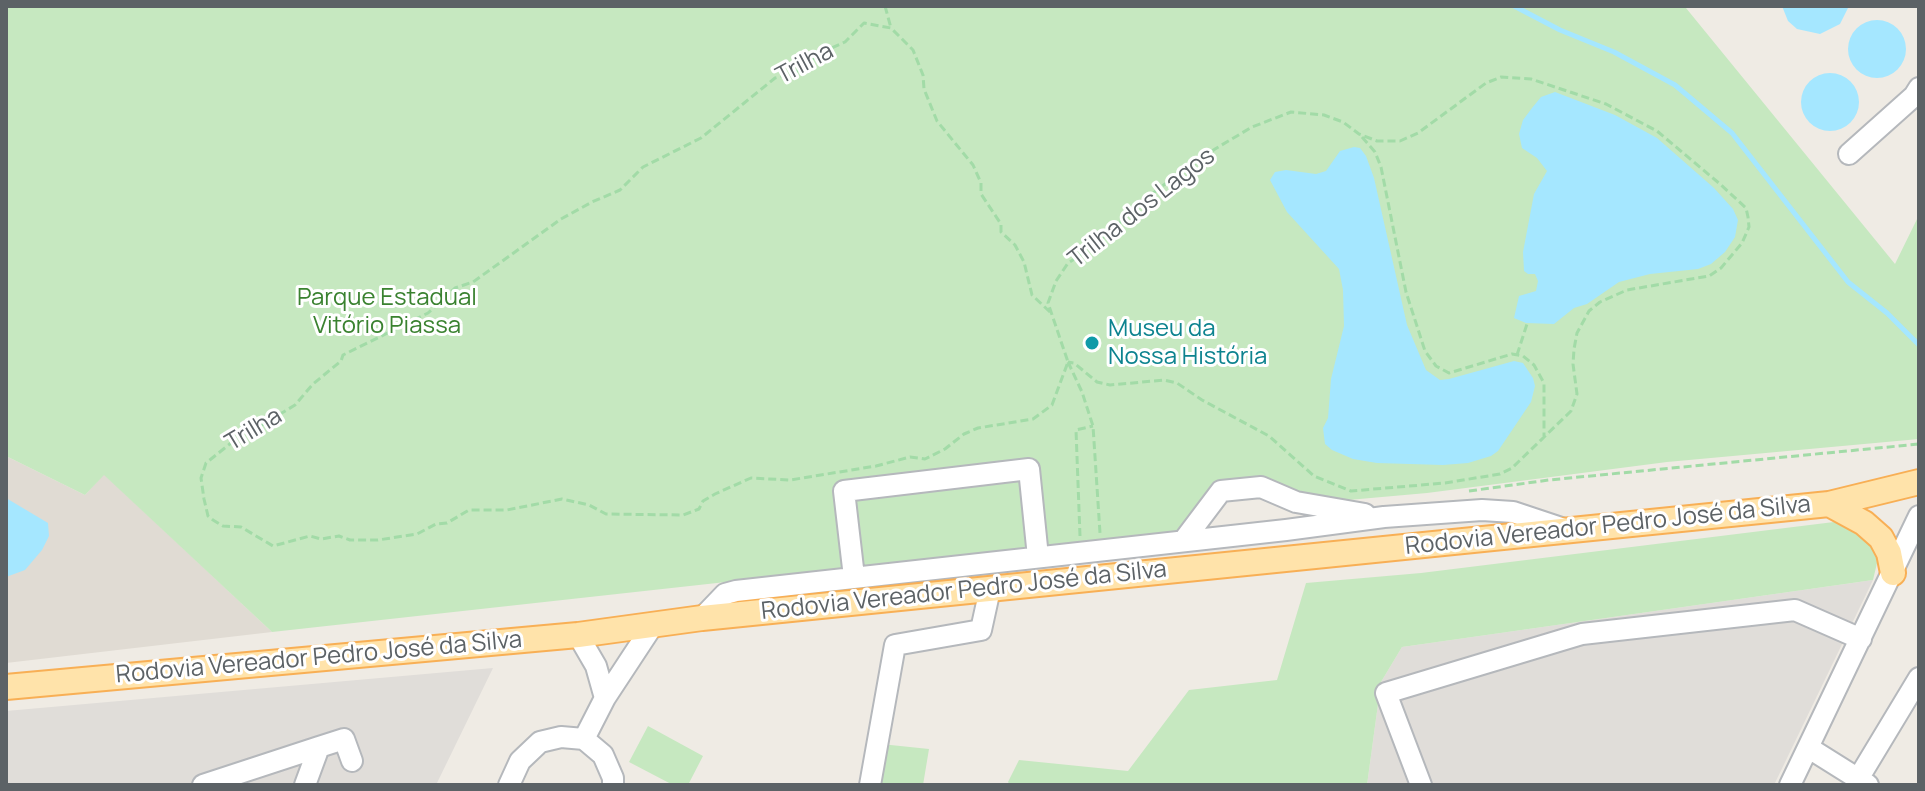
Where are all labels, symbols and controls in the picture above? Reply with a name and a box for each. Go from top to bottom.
street label: Trilha [772,37,838,91]
street label: Trilha dos Lagos [1063,142,1221,274]
park label: Parque Estadual Vitório Piassa [297,284,477,340]
place label: Museu da Nossa História [1108,315,1267,371]
marker: Museu da Nossa História [1083,334,1101,352]
street label: Trilha [221,402,287,458]
street label: Rodovia Vereador Pedro José da Silva [1404,490,1812,562]
street label: Rodovia Vereador Pedro José da Silva [760,555,1168,627]
street label: Rodovia Vereador Pedro José da Silva [115,626,523,690]

